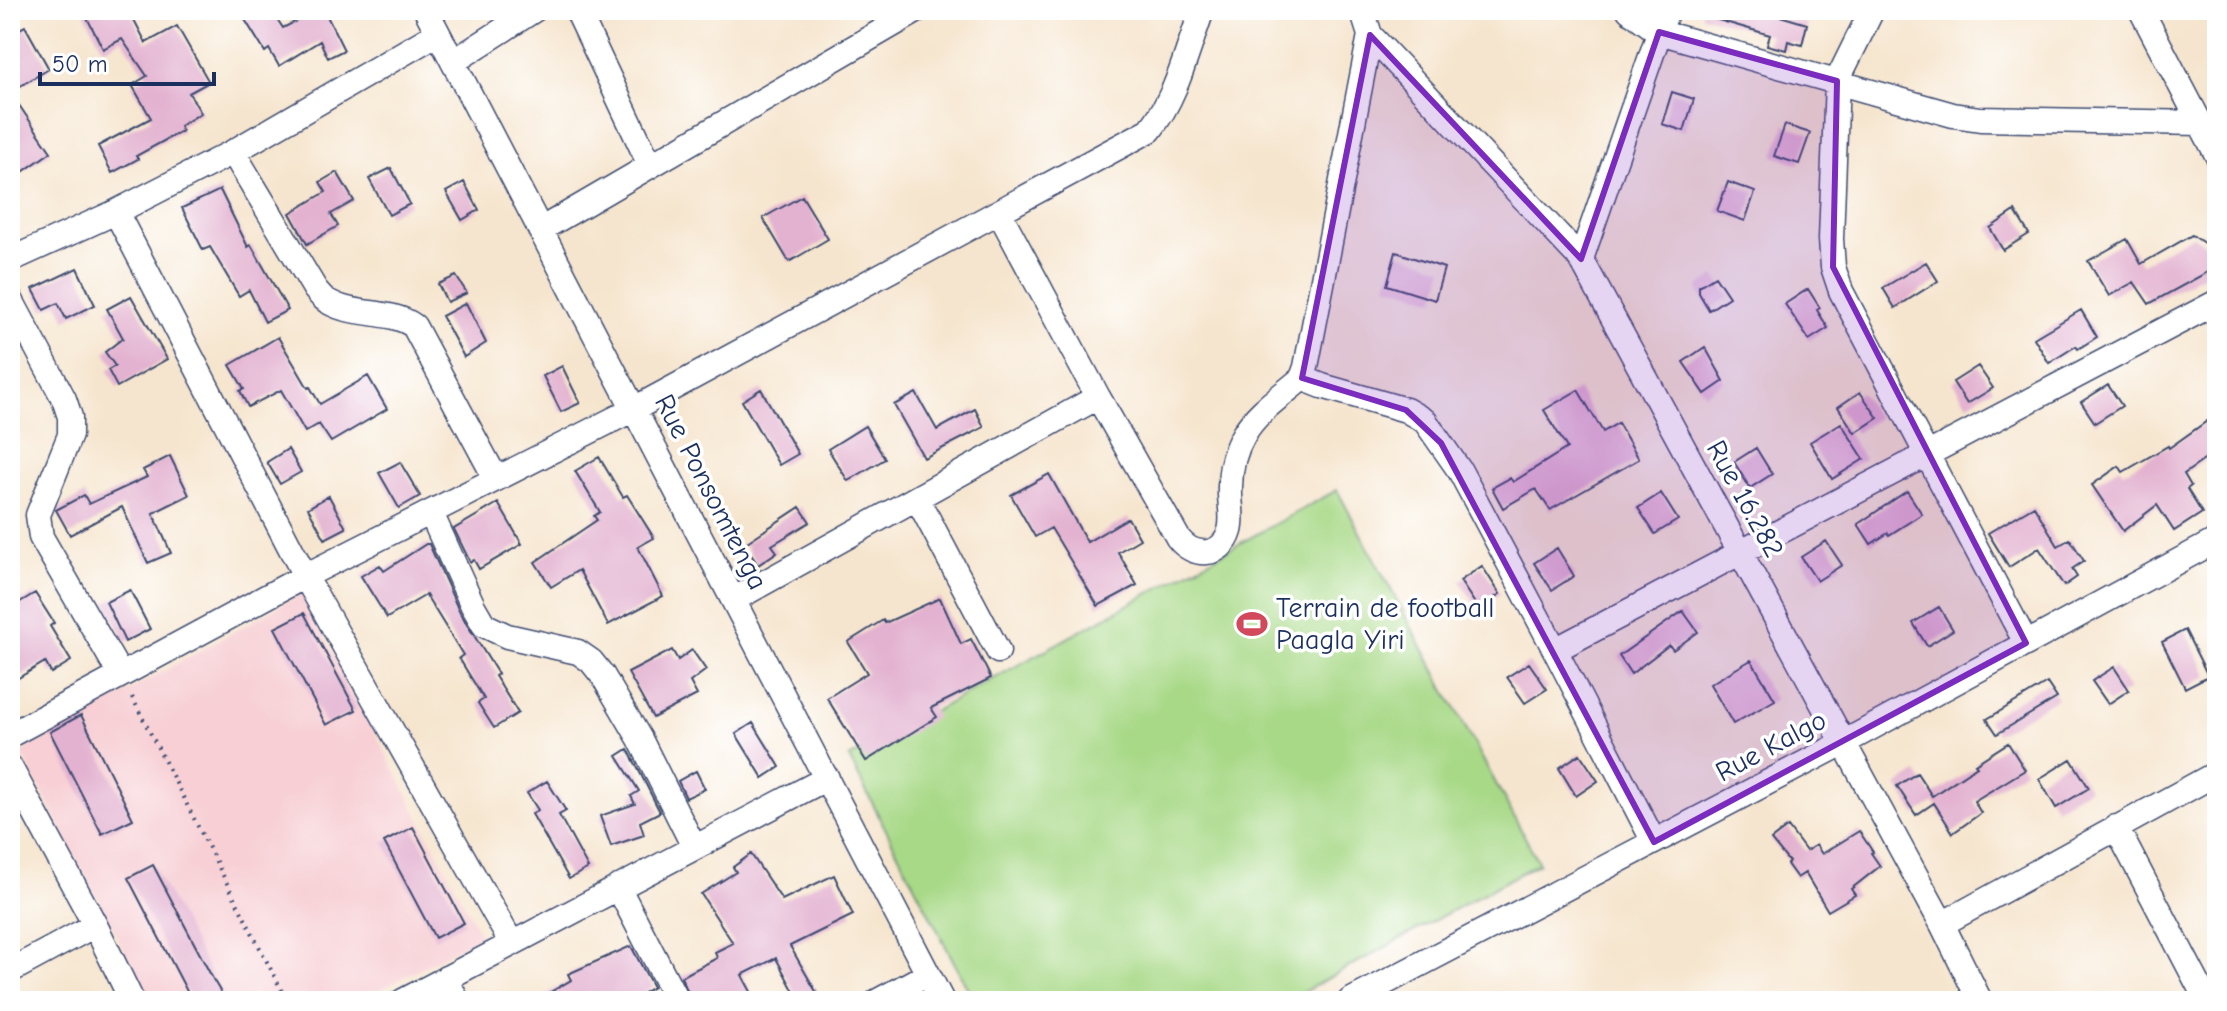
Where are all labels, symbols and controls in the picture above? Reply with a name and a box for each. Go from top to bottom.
scale bar [40,36,214,86]
text: 50 m [52,50,108,78]
street label: Rue Ponsomtenga [648,389,774,595]
street label: Rue 16.282 [1700,435,1790,563]
place label: Terrain de football Paagla Yiri [1276,592,1494,656]
sports icon: Terrain de football Paagla Yiri [1235,607,1269,641]
street label: Rue Kalgo [1710,704,1832,788]

